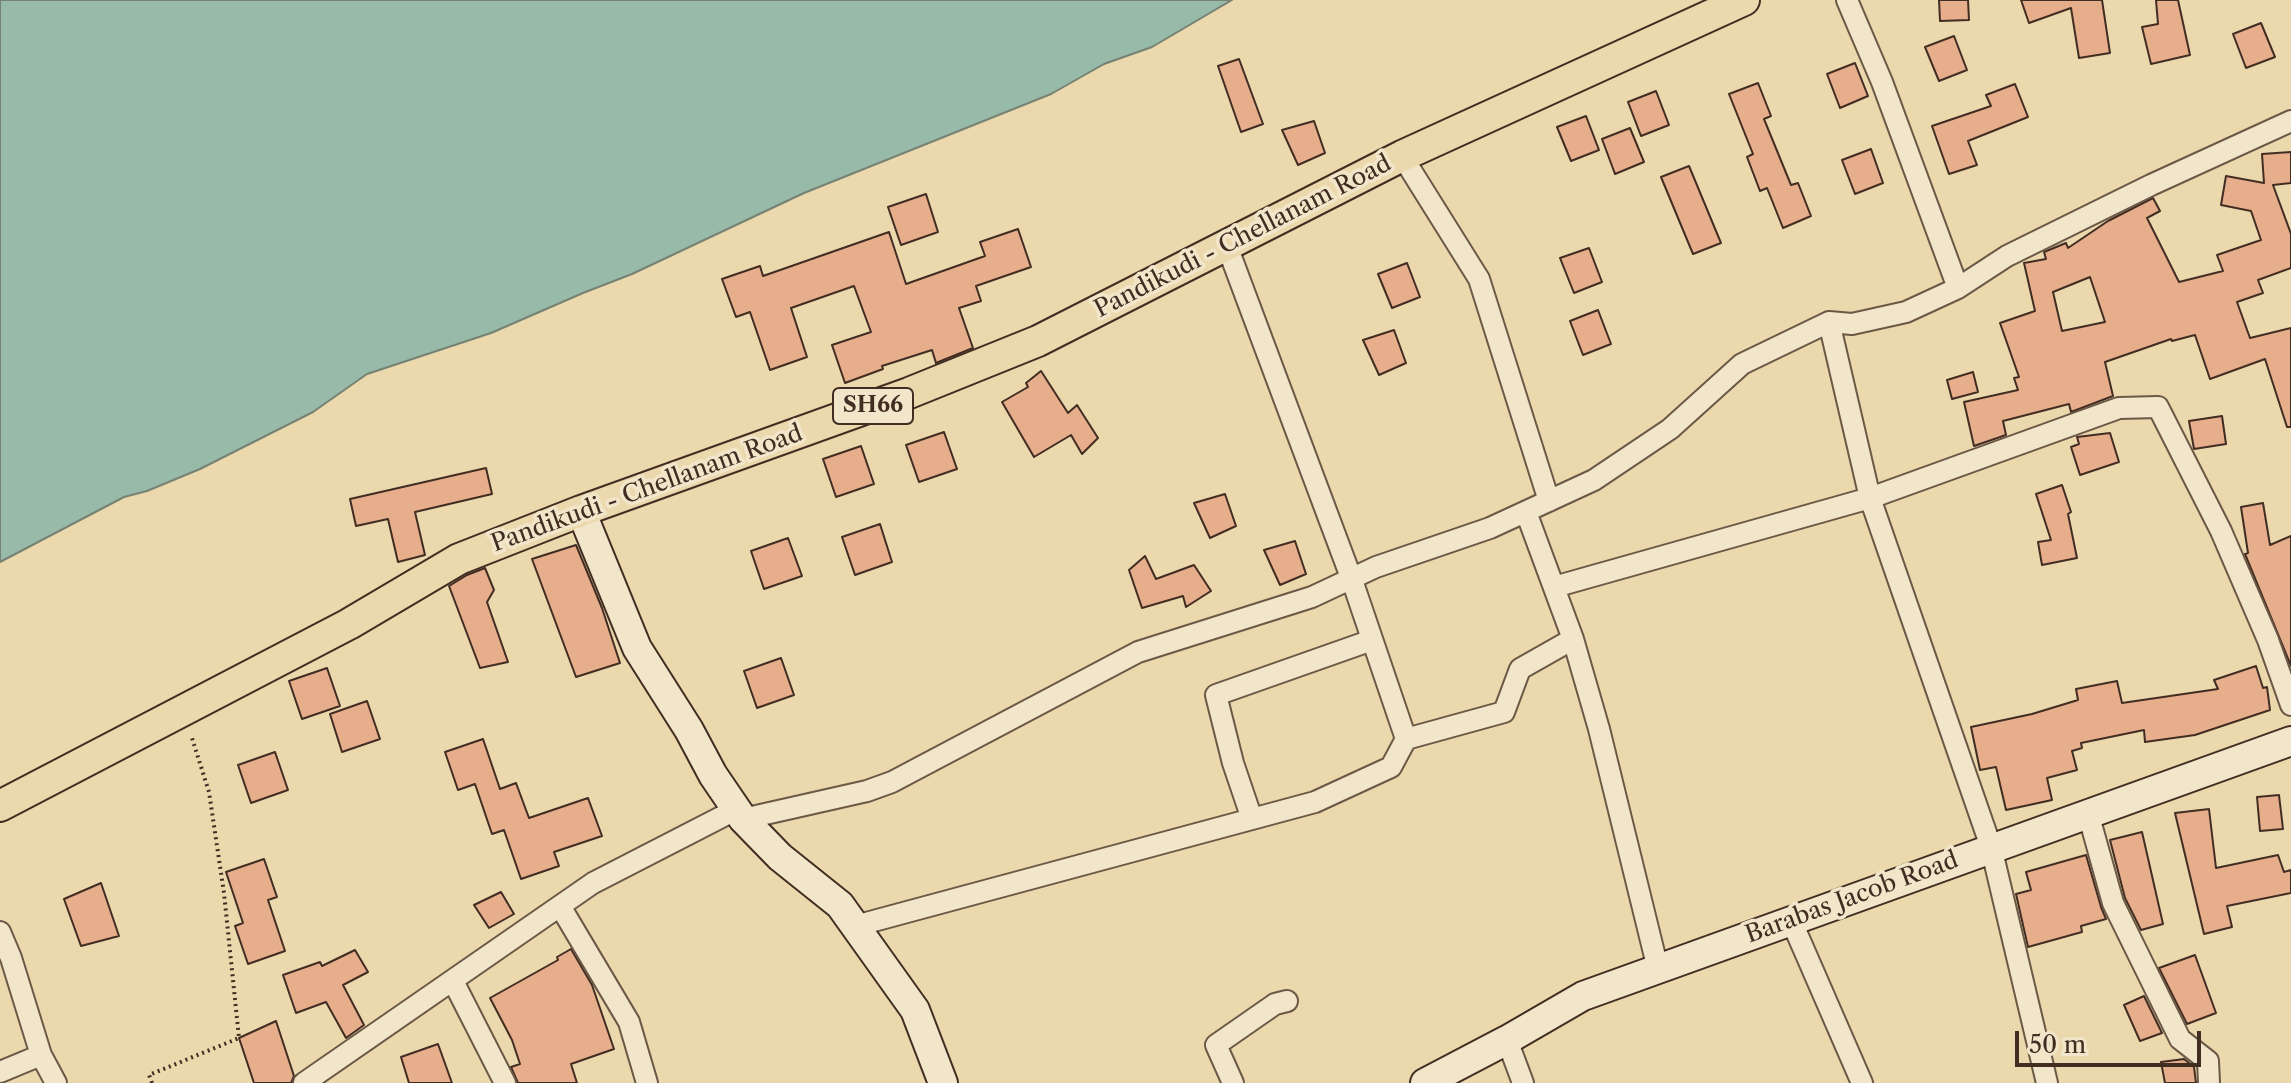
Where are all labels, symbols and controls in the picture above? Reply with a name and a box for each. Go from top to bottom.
street label: Pandikudi - Chellanam Road [1090,149,1396,325]
road number: SH66 [833,388,913,424]
street label: Pandikudi - Chellanam Road [487,419,807,559]
street label: Barabas Jacob Road [1742,846,1962,950]
scale bar [2019,1015,2205,1065]
text: 50 m [2029,1030,2086,1059]

